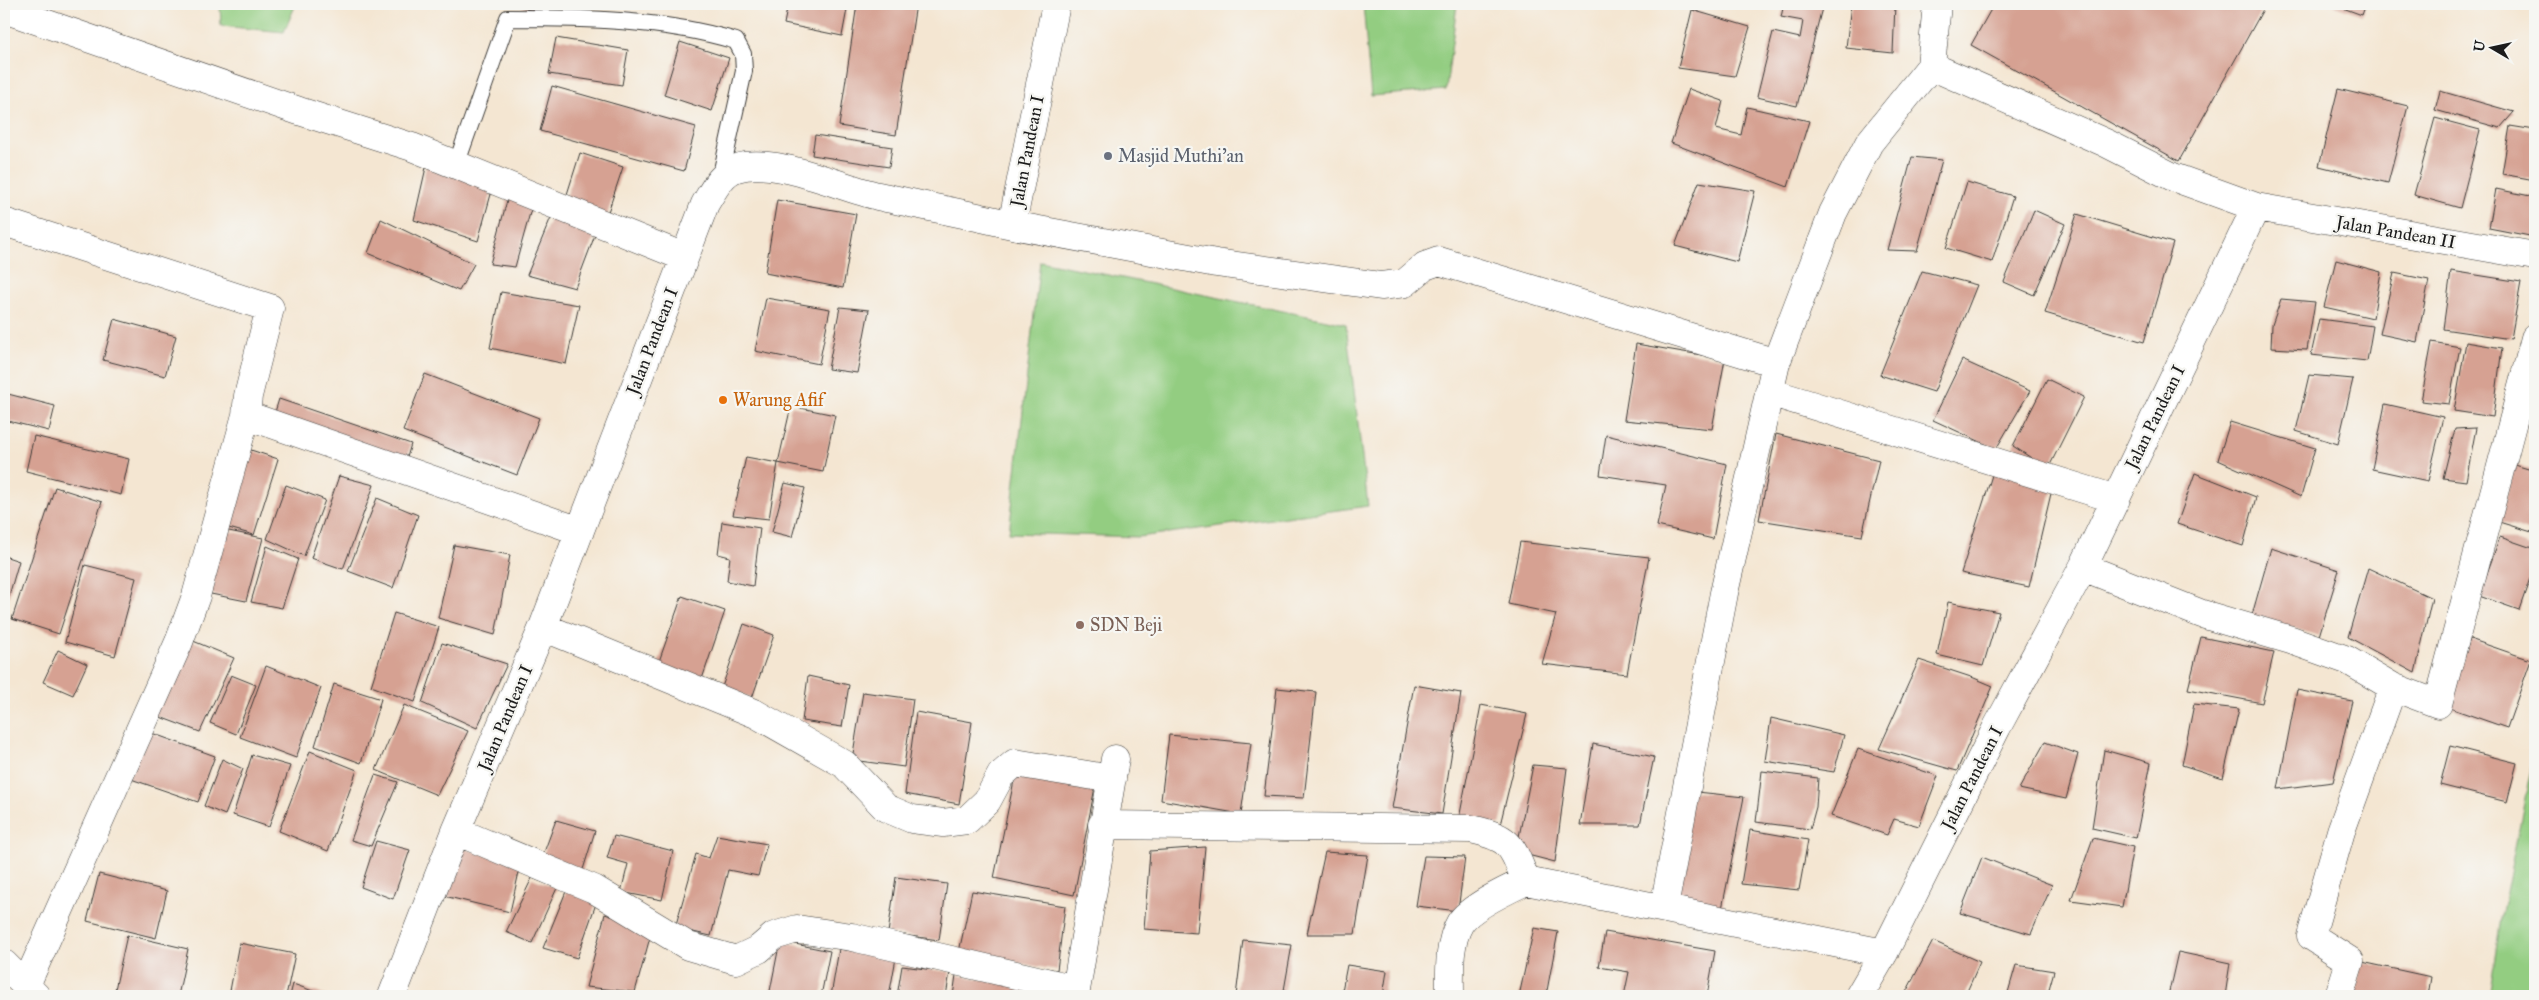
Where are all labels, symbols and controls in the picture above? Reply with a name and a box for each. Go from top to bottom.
north arrow [2466,22,2516,72]
text: U [2470,38,2489,53]
street label: Jalan Pandean I [1005,93,1050,211]
place label: Masjid Muthi'an [1118,145,1244,167]
marker: Masjid Muthi'an [1102,150,1114,162]
street label: Jalan Pandean II [2332,210,2458,254]
street label: Jalan Pandean I [621,284,684,400]
street label: Jalan Pandean I [2119,361,2191,475]
place label: Warung Afif [733,389,827,412]
marker: Warung Afif [717,394,729,406]
place label: SDN Beji [1090,614,1162,636]
marker: SDN Beji [1074,619,1086,631]
street label: Jalan Pandean I [472,661,538,777]
street label: Jalan Pandean I [1936,722,2009,836]

